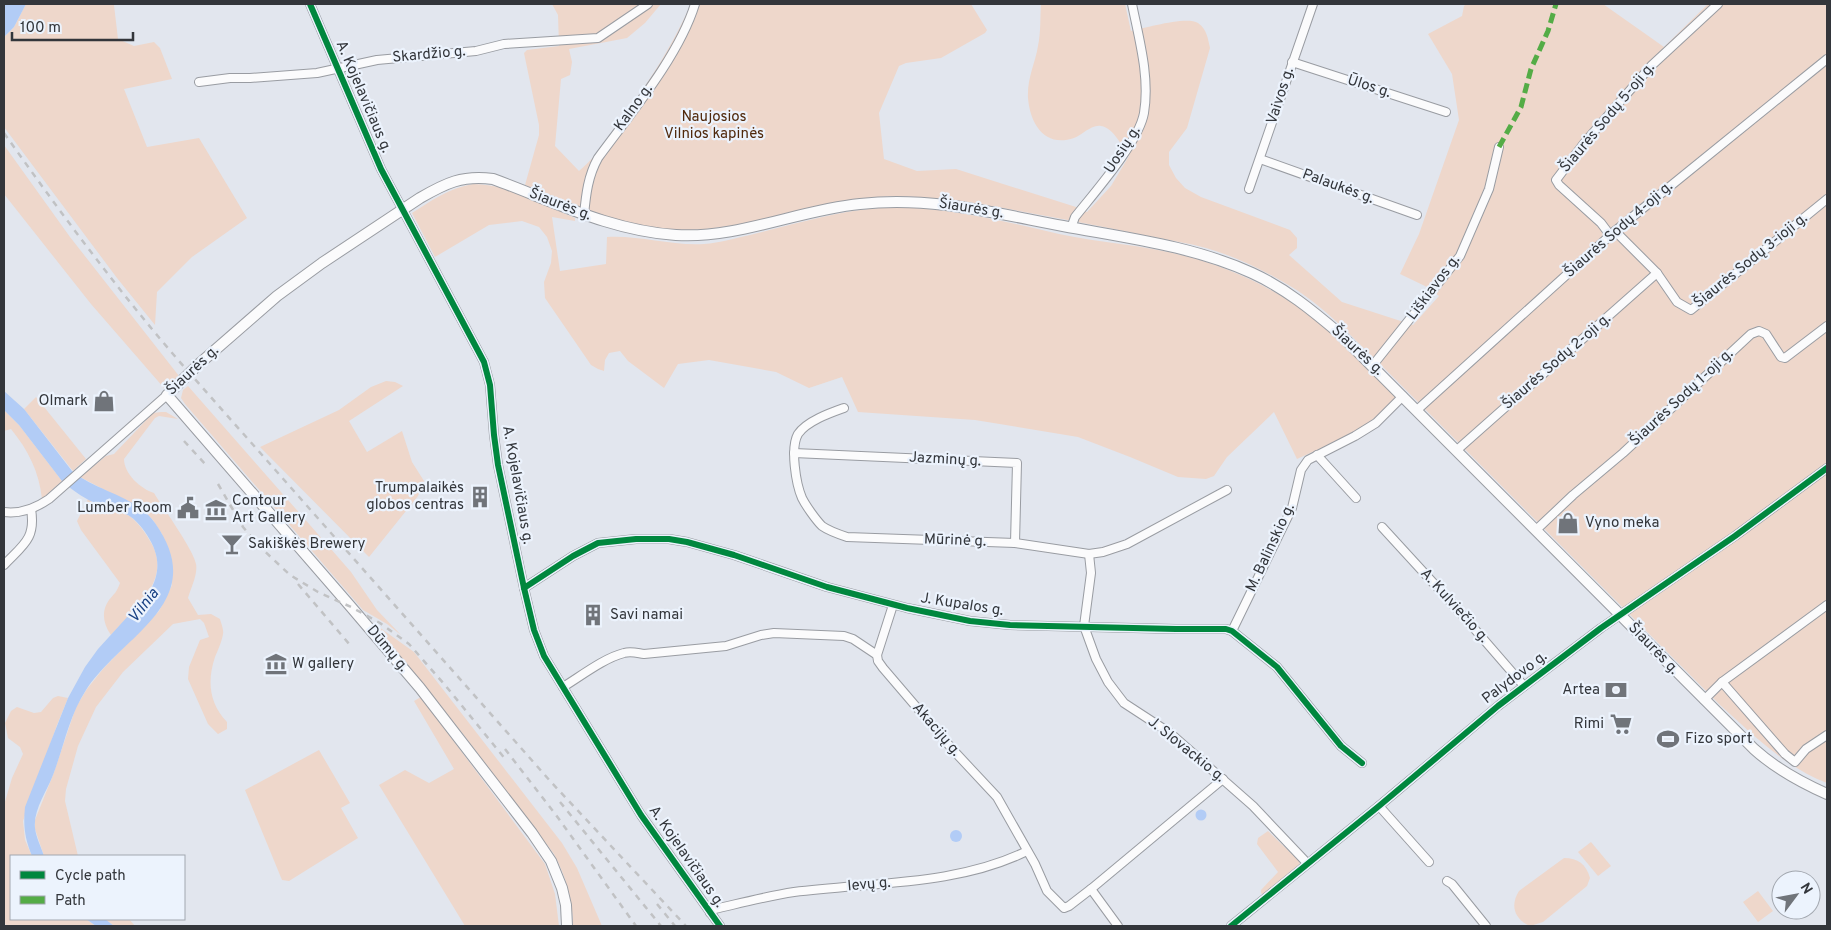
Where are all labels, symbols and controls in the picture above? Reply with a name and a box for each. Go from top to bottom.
scale bar [12,10,134,42]
text: 100 m [20,19,61,38]
street label: A. Kojelavičiaus g. [331,38,395,156]
street label: Skardžio g. [392,42,466,68]
street label: Šiaurės Sodų 5-oji g. [1555,58,1660,177]
street label: Vaivos g. [1263,65,1299,127]
street label: Ūlos g. [1345,71,1393,103]
street label: Kalno g. [610,81,658,135]
park label: Naujosios Vilnios kapinės [664,108,764,144]
street label: Uosių g. [1101,123,1145,177]
street label: Palaukės g. [1300,165,1376,209]
street label: Šiaurės Sodų 4-oji g. [1559,176,1677,282]
street label: Šiaurės g. [526,183,595,226]
street label: Šiaurės g. [937,193,1005,223]
street label: Šiaurės Sodų 3-ioji g. [1689,208,1812,313]
street label: Liškiavos g. [1403,252,1465,324]
street label: Šiaurės Sodų 2-oji g. [1497,308,1615,414]
street label: Šiaurės g. [1327,320,1389,380]
street label: Šiaurės g. [161,340,223,400]
street label: Šiaurės Sodų 1-oji g. [1625,344,1738,451]
shop icon: Olmark [91,388,117,414]
place label: Olmark [39,392,88,411]
street label: A. Kojelavičiaus g. [497,424,537,546]
street label: Jazminų g. [908,449,982,471]
place label: Trumpalaikės globos centras [366,479,464,515]
building icon: Trumpalaikės globos centras [467,484,493,510]
place label: Contour Art Gallery [232,492,306,528]
public building icon: Lumber Room [175,495,201,521]
museum icon: Contour Art Gallery [203,497,229,523]
place label: Lumber Room [77,499,172,518]
street label: M. Balinskio g. [1242,501,1300,595]
shop icon: Vyno meka [1555,510,1581,536]
place label: Vyno meka [1585,514,1659,533]
street label: Mūrinė g. [924,530,986,552]
bar icon: Sakiškės Brewery [219,531,245,557]
place label: Sakiškės Brewery [248,535,366,554]
street label: A. Kulviečio g. [1415,565,1493,647]
water label: Vilnia [124,584,164,627]
street label: J. Kupalos g. [919,589,1005,621]
building icon: Savi namai [580,602,606,628]
place label: Savi namai [610,606,683,625]
street label: Šiaurės g. [1623,618,1684,679]
street label: Dūmų g. [362,622,412,676]
street label: Palydovo g. [1479,647,1551,709]
museum icon: W gallery [263,651,289,677]
place label: W gallery [292,655,354,674]
bank icon: Artea [1603,677,1629,703]
place label: Artea [1562,681,1600,700]
street label: Akacijų g. [907,699,965,761]
supermarket icon: Rimi [1608,711,1634,737]
street label: J. Slovackio g. [1143,713,1229,787]
place label: Rimi [1574,715,1604,734]
sports icon: Fizo sport [1655,726,1681,752]
place label: Fizo sport [1685,730,1752,749]
street label: A. Kojelavičiaus g. [644,802,728,912]
legend [10,855,185,920]
text: Cycle path [55,867,126,886]
north arrow [1771,870,1821,920]
street label: Ievų g. [847,874,891,896]
text: N [1796,880,1816,898]
text: Path [55,892,86,911]

